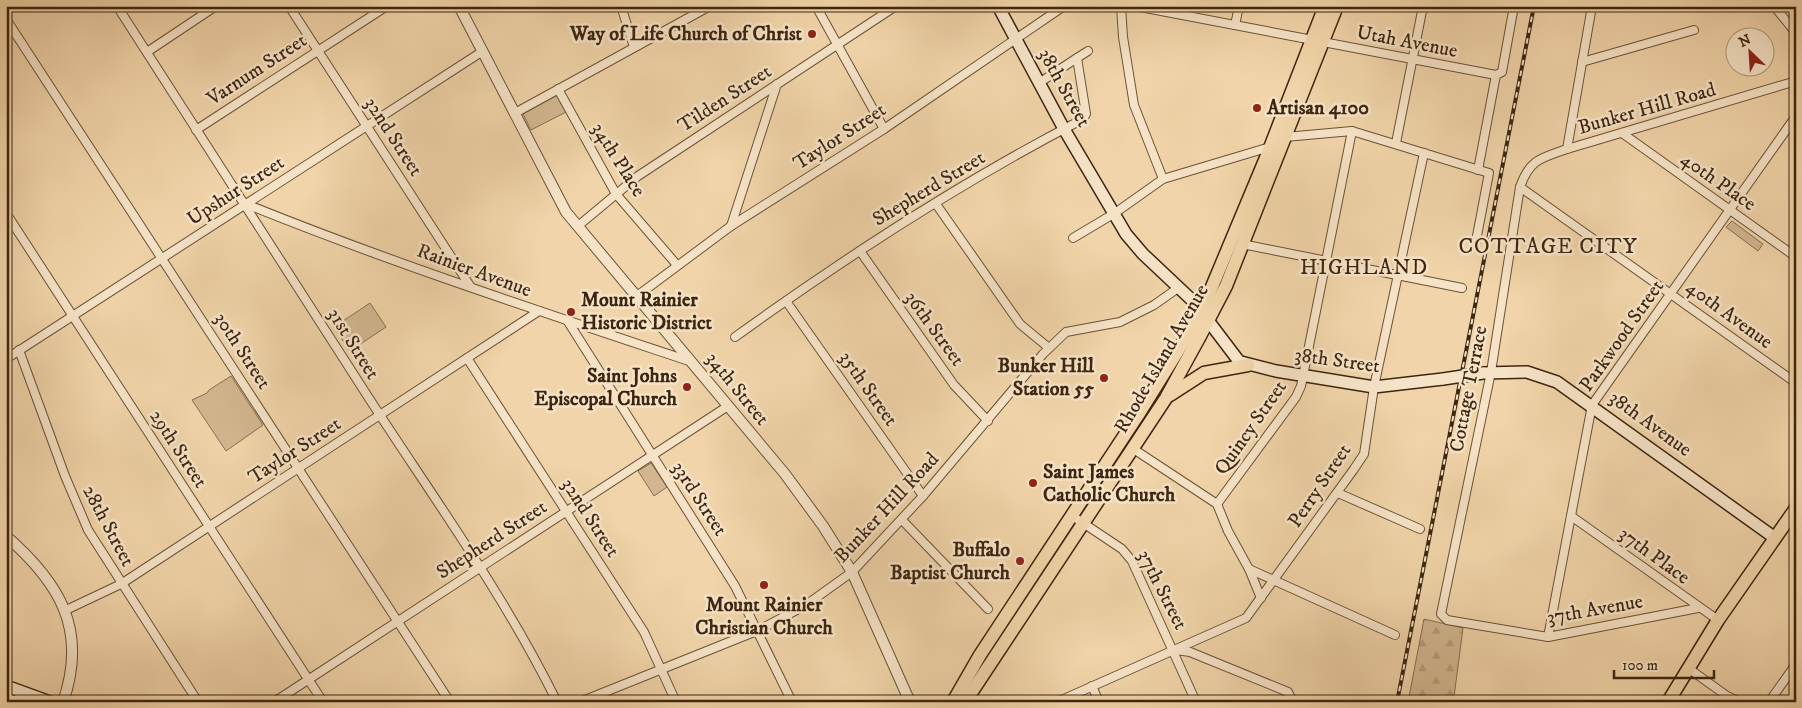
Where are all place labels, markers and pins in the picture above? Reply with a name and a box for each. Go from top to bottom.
place label: Way of Life Church of Christ [569,22,803,47]
marker: Way of Life Church of Christ [806,28,818,40]
place label: Artisan 4100 [1266,96,1369,121]
marker: Artisan 4100 [1251,102,1263,114]
place label: Mount Rainier Historic District [581,288,713,336]
marker: Mount Rainier Historic District [565,306,577,318]
place label: Bunker Hill Station 55 [998,354,1095,402]
place label: Saint Johns Episcopal Church [534,364,678,412]
marker: Bunker Hill Station 55 [1098,372,1110,384]
marker: Saint Johns Episcopal Church [681,381,693,393]
place label: Saint James Catholic Church [1043,460,1176,508]
marker: Saint James Catholic Church [1027,477,1039,489]
place label: Buffalo Baptist Church [890,538,1011,586]
marker: Buffalo Baptist Church [1014,555,1026,567]
marker: Mount Rainier Christian Church [758,579,770,591]
place label: Mount Rainier Christian Church [695,593,833,641]

